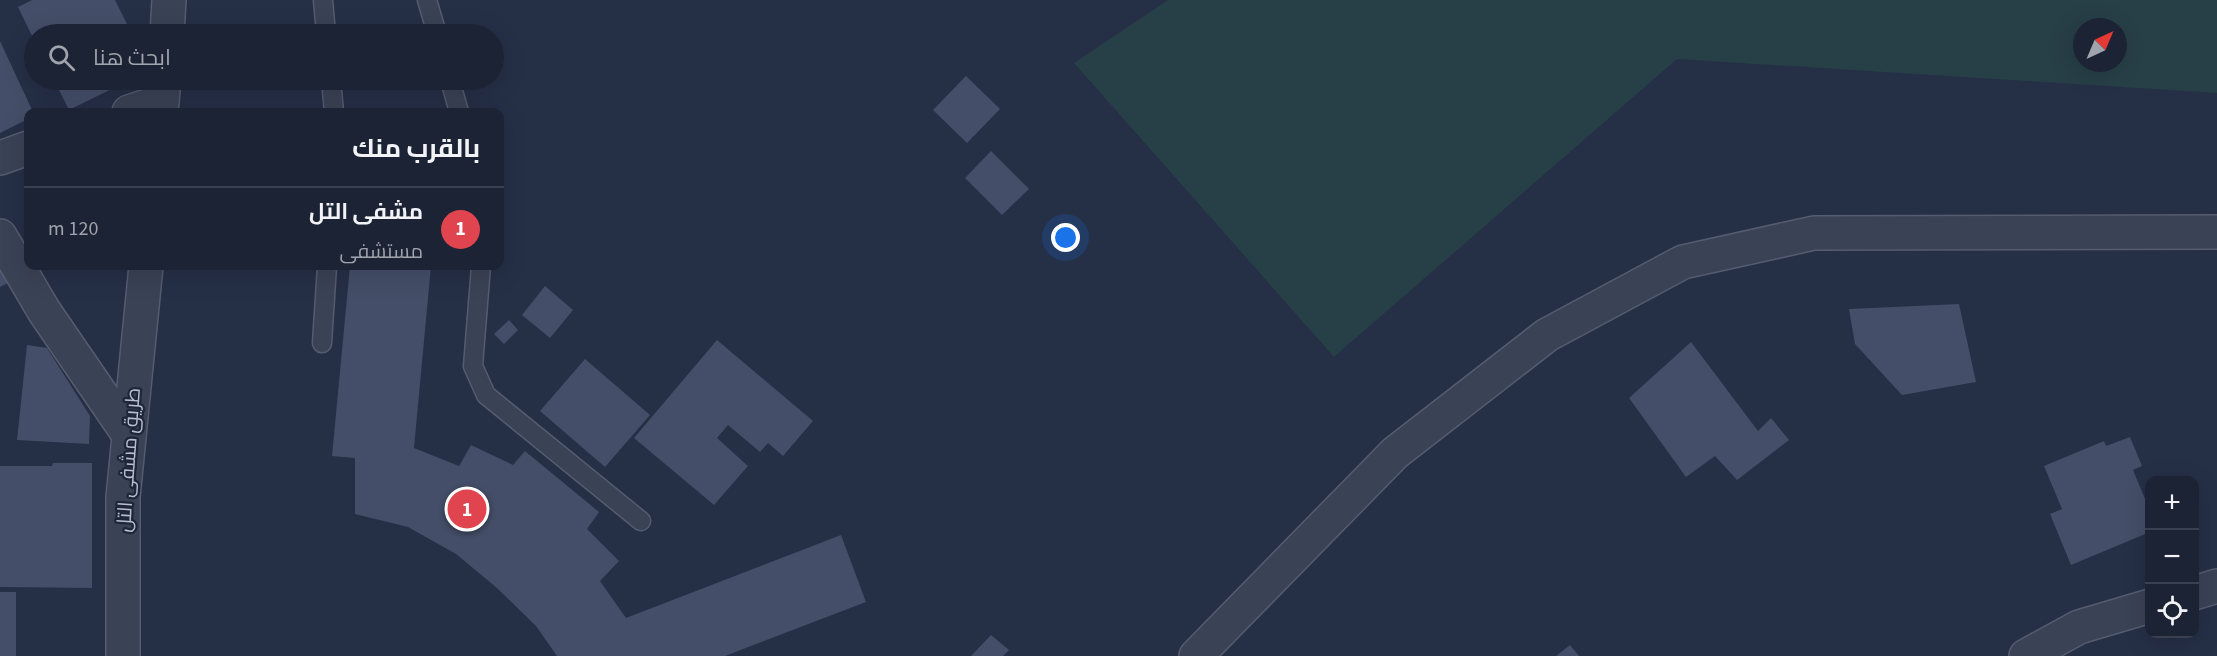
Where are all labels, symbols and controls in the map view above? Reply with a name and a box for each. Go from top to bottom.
north arrow [2073,18,2127,72]
search box [24,24,504,90]
icon: search [45,41,78,74]
text: ابحث هنا [93,42,171,74]
text: بالقرب منك [352,130,480,167]
text: مشفى التل [309,196,423,228]
text: 120 m [48,215,98,243]
text: 1 [455,215,466,243]
your location [1051,223,1080,252]
text: مستشفى [339,238,423,266]
street label: طريق مشفى التل [110,387,148,533]
map controls [2145,476,2199,638]
button: + [2145,476,2199,530]
pin: 1 [448,486,486,532]
button: − [2145,530,2199,584]
button: locate [2145,584,2199,638]

